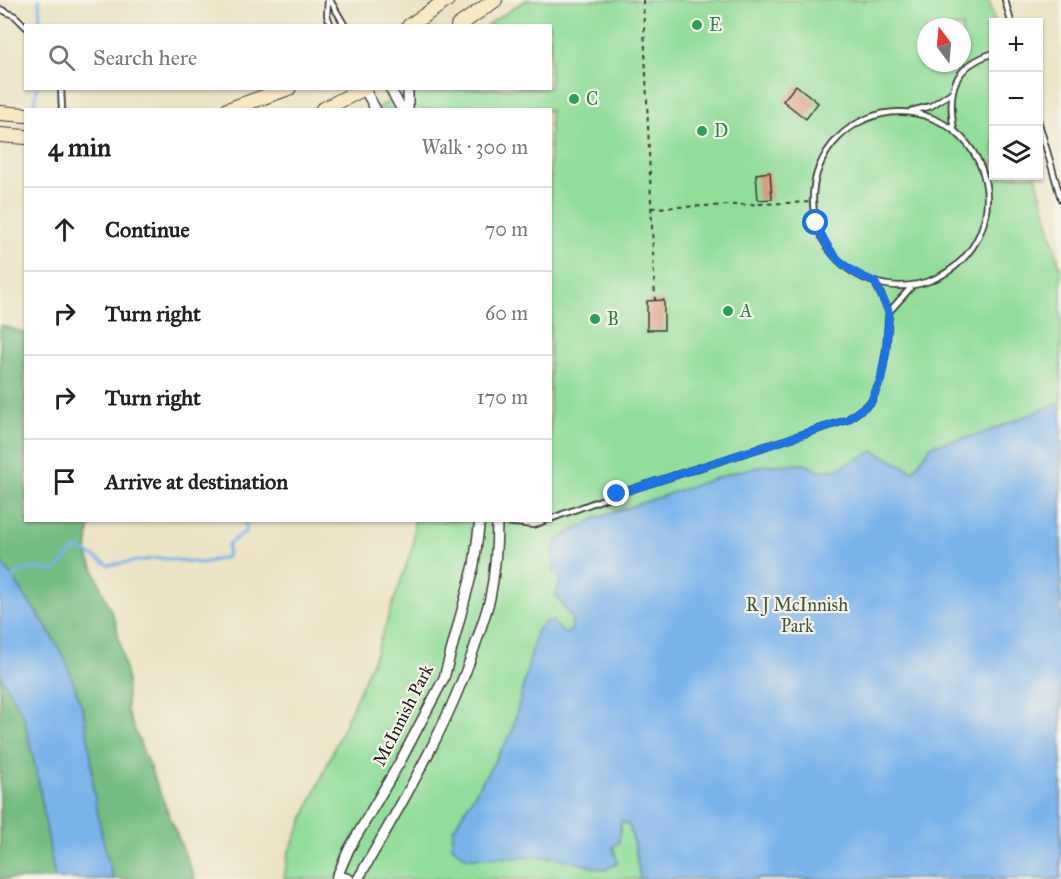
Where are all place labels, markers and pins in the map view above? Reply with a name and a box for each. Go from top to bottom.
place label: E [709,14,722,36]
marker: E [690,18,704,32]
place label: C [586,88,598,110]
marker: C [567,92,581,106]
place label: D [714,120,728,142]
marker: D [695,124,709,138]
place label: A [739,300,752,322]
marker: A [721,304,735,318]
place label: B [607,308,619,330]
marker: B [588,312,602,326]

